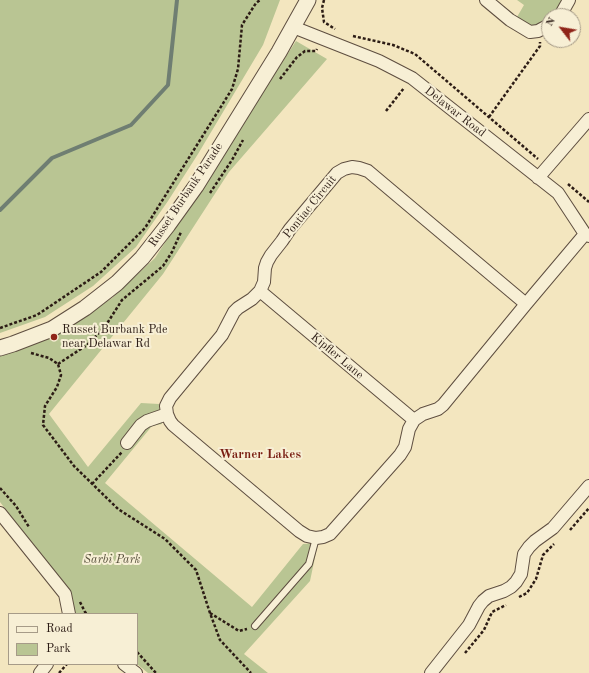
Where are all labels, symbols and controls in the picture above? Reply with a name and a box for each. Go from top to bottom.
north arrow [541,8,581,48]
text: N [544,16,558,29]
street label: Delawar Road [422,84,488,140]
street label: Russet Burbank Parade [146,140,226,250]
street label: Pontiac Circuit [280,172,340,242]
place label: Russet Burbank Pde near Delawar Rd [62,323,168,351]
street label: Kipfler Lane [308,330,366,382]
marker: Russet Burbank Pde near Delawar Rd [49,332,59,342]
district label: Warner Lakes [219,447,301,463]
park label: Sarbi Park [84,553,140,567]
legend [8,613,138,665]
text: Road [46,623,73,635]
text: Park [46,643,71,655]

